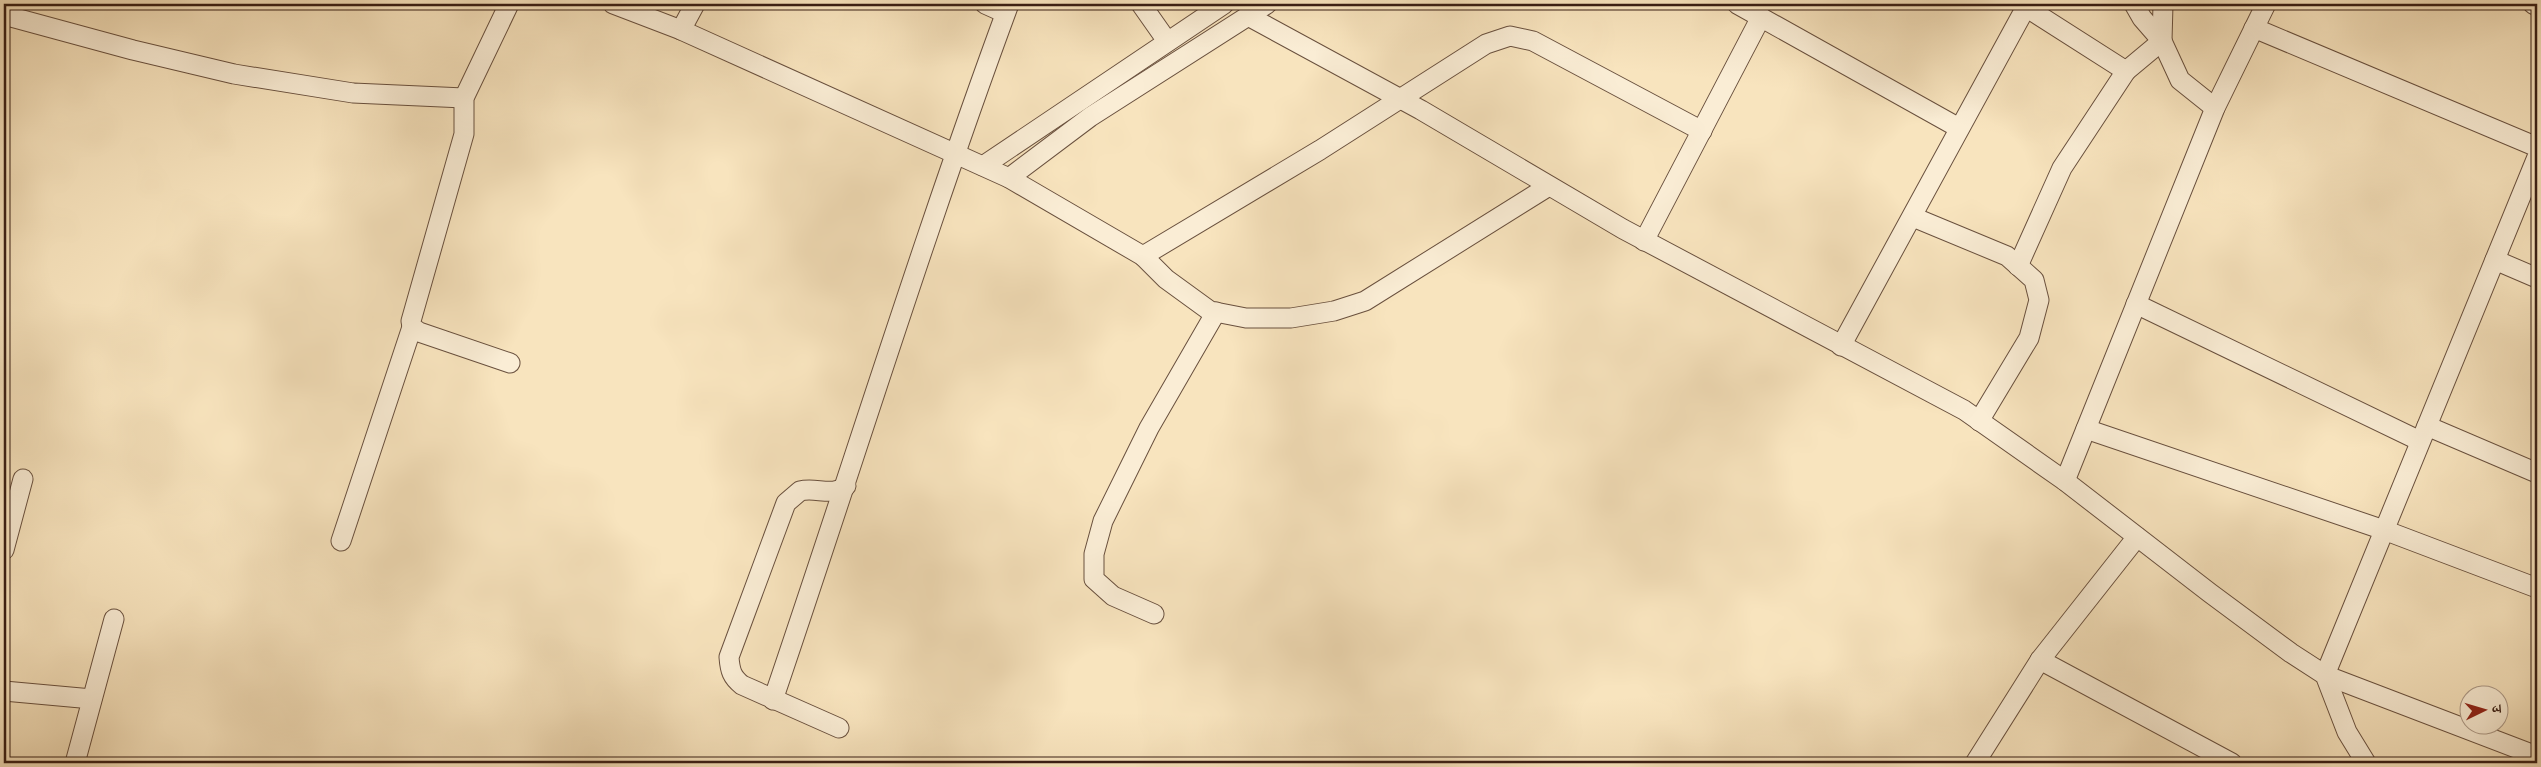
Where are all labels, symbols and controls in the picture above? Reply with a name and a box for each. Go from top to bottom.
north arrow [2458,684,2508,734]
text: उ [2487,704,2506,714]

